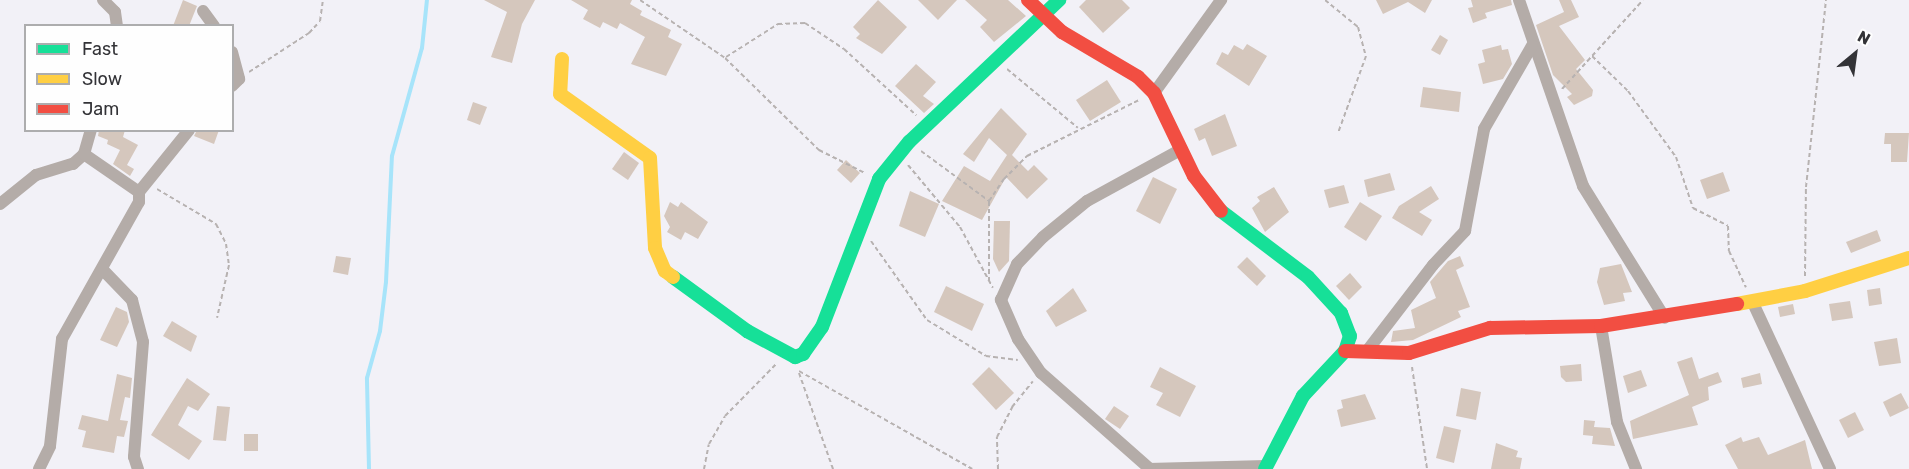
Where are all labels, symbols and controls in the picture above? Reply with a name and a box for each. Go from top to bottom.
legend [24,24,234,132]
north arrow [1825,24,1885,84]
text: N [1854,27,1874,49]
text: Fast [82,38,118,60]
text: Slow [82,68,122,90]
text: Jam [82,98,119,120]

